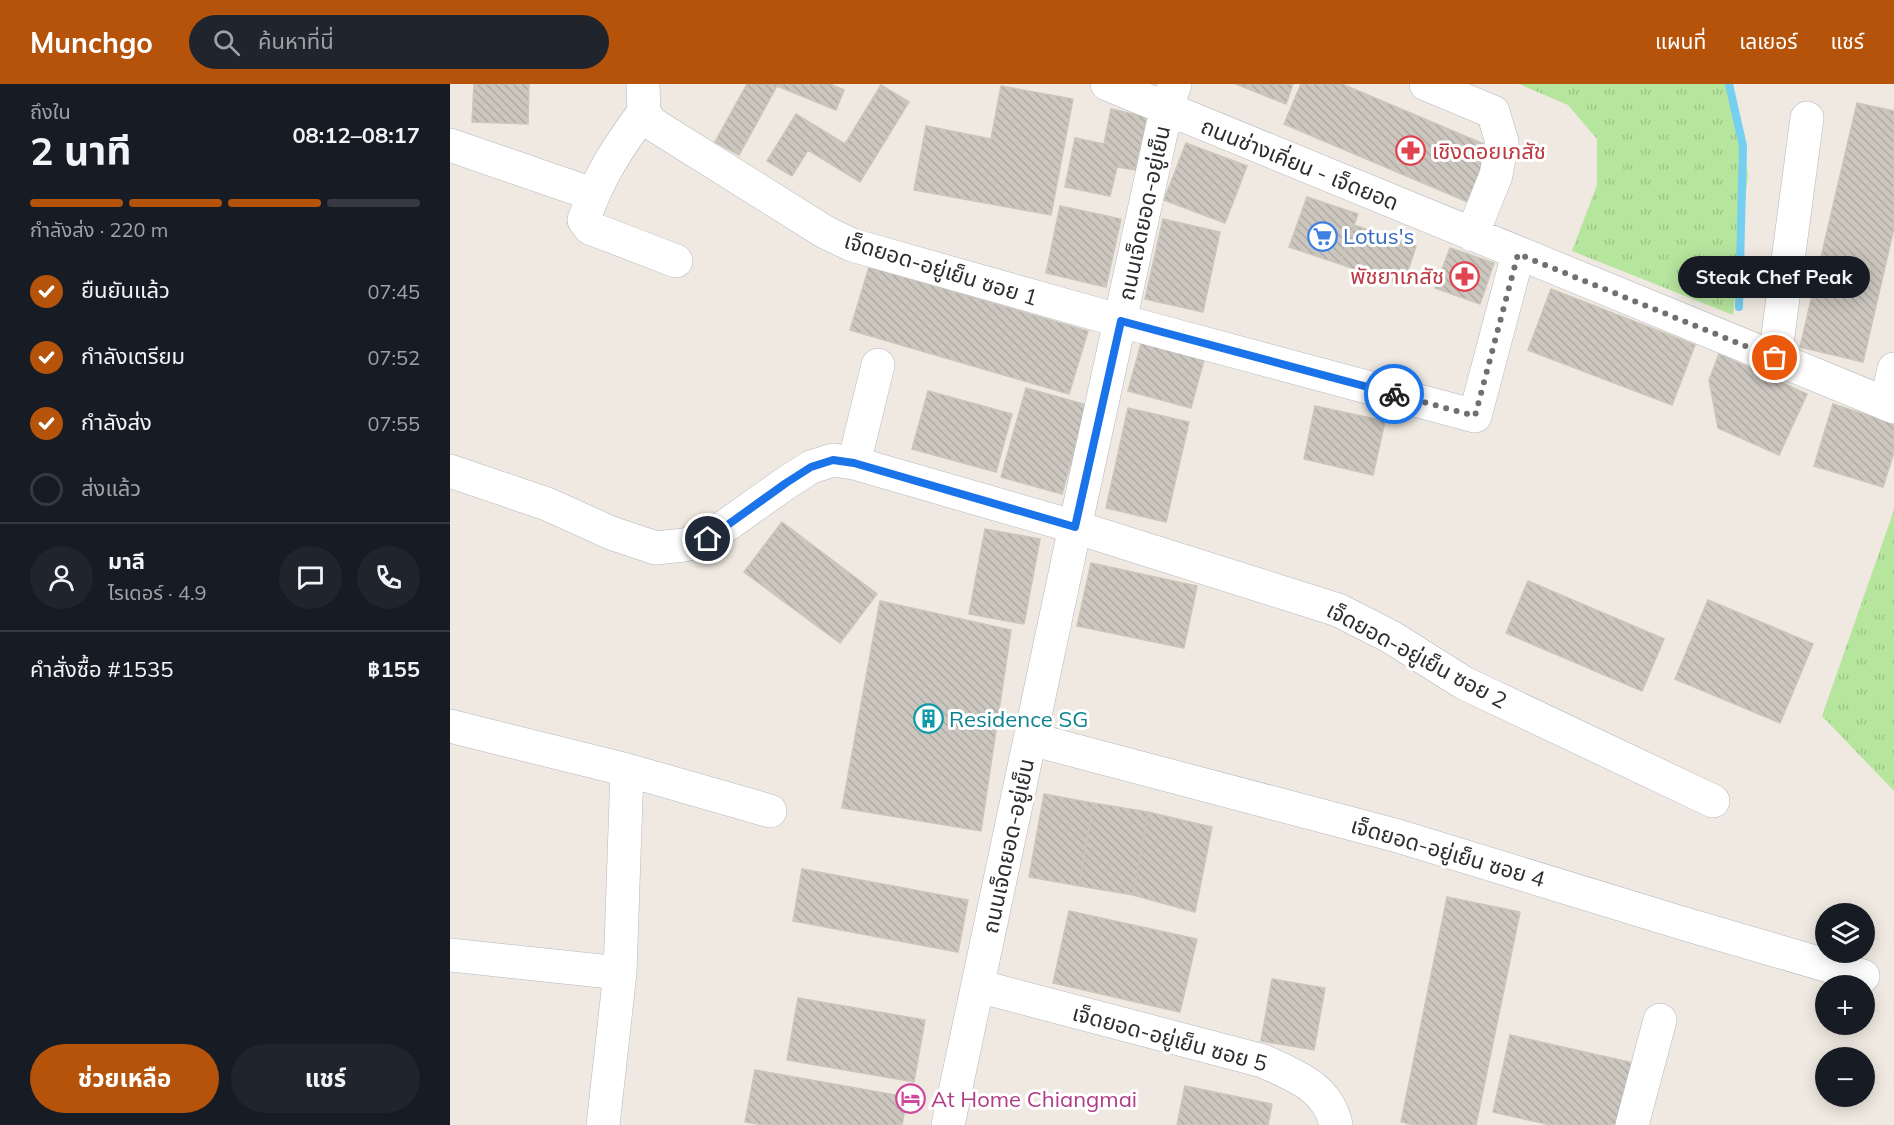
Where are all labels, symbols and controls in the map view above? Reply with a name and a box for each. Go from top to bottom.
search box [189,15,609,69]
text: Munchgo [30,25,153,60]
icon: search [210,26,243,59]
text: ค้นหาที่นี่ [258,27,334,55]
text: แผนที่ [1655,28,1706,54]
text: เลเยอร์ [1739,28,1798,54]
text: แชร์ [1831,28,1864,54]
text: ถึงใน [30,99,71,124]
street label: ถนนช่างเคี่ยน - เจ็ดยอด [1197,111,1403,216]
text: 08:12–08:17 [292,121,420,149]
street label: ถนนเจ็ดยอด-อยู่เย็น [1112,123,1176,303]
text: 2 นาที [30,126,131,175]
pharmacy icon: เชิงดอยเภสัช [1395,135,1427,167]
place label: เชิงดอยเภสัช [1432,137,1546,165]
text: กำลังส่ง · 220 m [30,217,168,242]
supermarket icon: Lotus's [1306,220,1338,252]
place label: Lotus's [1343,222,1414,250]
street label: เจ็ดยอด-อยู่เย็น ซอย 1 [841,226,1041,312]
callout: Steak Chef Peak [1679,256,1871,298]
pharmacy icon: พัชยาเภสัช [1449,260,1481,292]
place label: พัชยาเภสัช [1350,262,1444,290]
text: Steak Chef Peak [1696,264,1852,289]
icon: check [30,275,63,308]
text: ยืนยันแล้ว [81,276,170,304]
text: 07:45 [367,279,420,304]
pin [1749,332,1800,383]
icon: check [30,341,63,374]
icon: bag [1758,341,1791,374]
text: กำลังเตรียม [81,342,185,370]
text: 07:52 [367,345,420,370]
courier [1364,364,1424,424]
icon: bike [1378,378,1411,411]
icon: check [30,407,63,440]
text: กำลังส่ง [81,408,152,436]
text: 07:55 [367,411,420,436]
text: ส่งแล้ว [81,474,141,502]
pin [682,513,733,564]
icon: home [691,522,724,555]
button: person [30,546,93,609]
button: chat [279,546,342,609]
button: phone [357,546,420,609]
text: มาลี [108,547,145,575]
text: ไรเดอร์ · 4.9 [108,580,207,605]
street label: เจ็ดยอด-อยู่เย็น ซอย 2 [1322,596,1512,714]
text: คำสั่งซื้อ #1535 [30,655,173,683]
text: ฿155 [368,655,420,683]
building icon: Residence SG [912,703,944,735]
place label: Residence SG [949,705,1088,733]
street label: ถนนเจ็ดยอด-อยู่เย็น [976,756,1040,936]
street label: เจ็ดยอด-อยู่เย็น ซอย 4 [1348,811,1548,893]
map controls [1815,903,1875,1107]
button: layers [1815,903,1875,963]
button: + [1815,975,1875,1035]
street label: เจ็ดยอด-อยู่เย็น ซอย 5 [1070,999,1270,1077]
button: ช่วยเหลือ [30,1044,219,1113]
button: แชร์ [231,1044,420,1113]
button: − [1815,1047,1875,1107]
hotel icon: At Home Chiangmai [894,1083,926,1115]
place label: At Home Chiangmai [931,1085,1137,1113]

